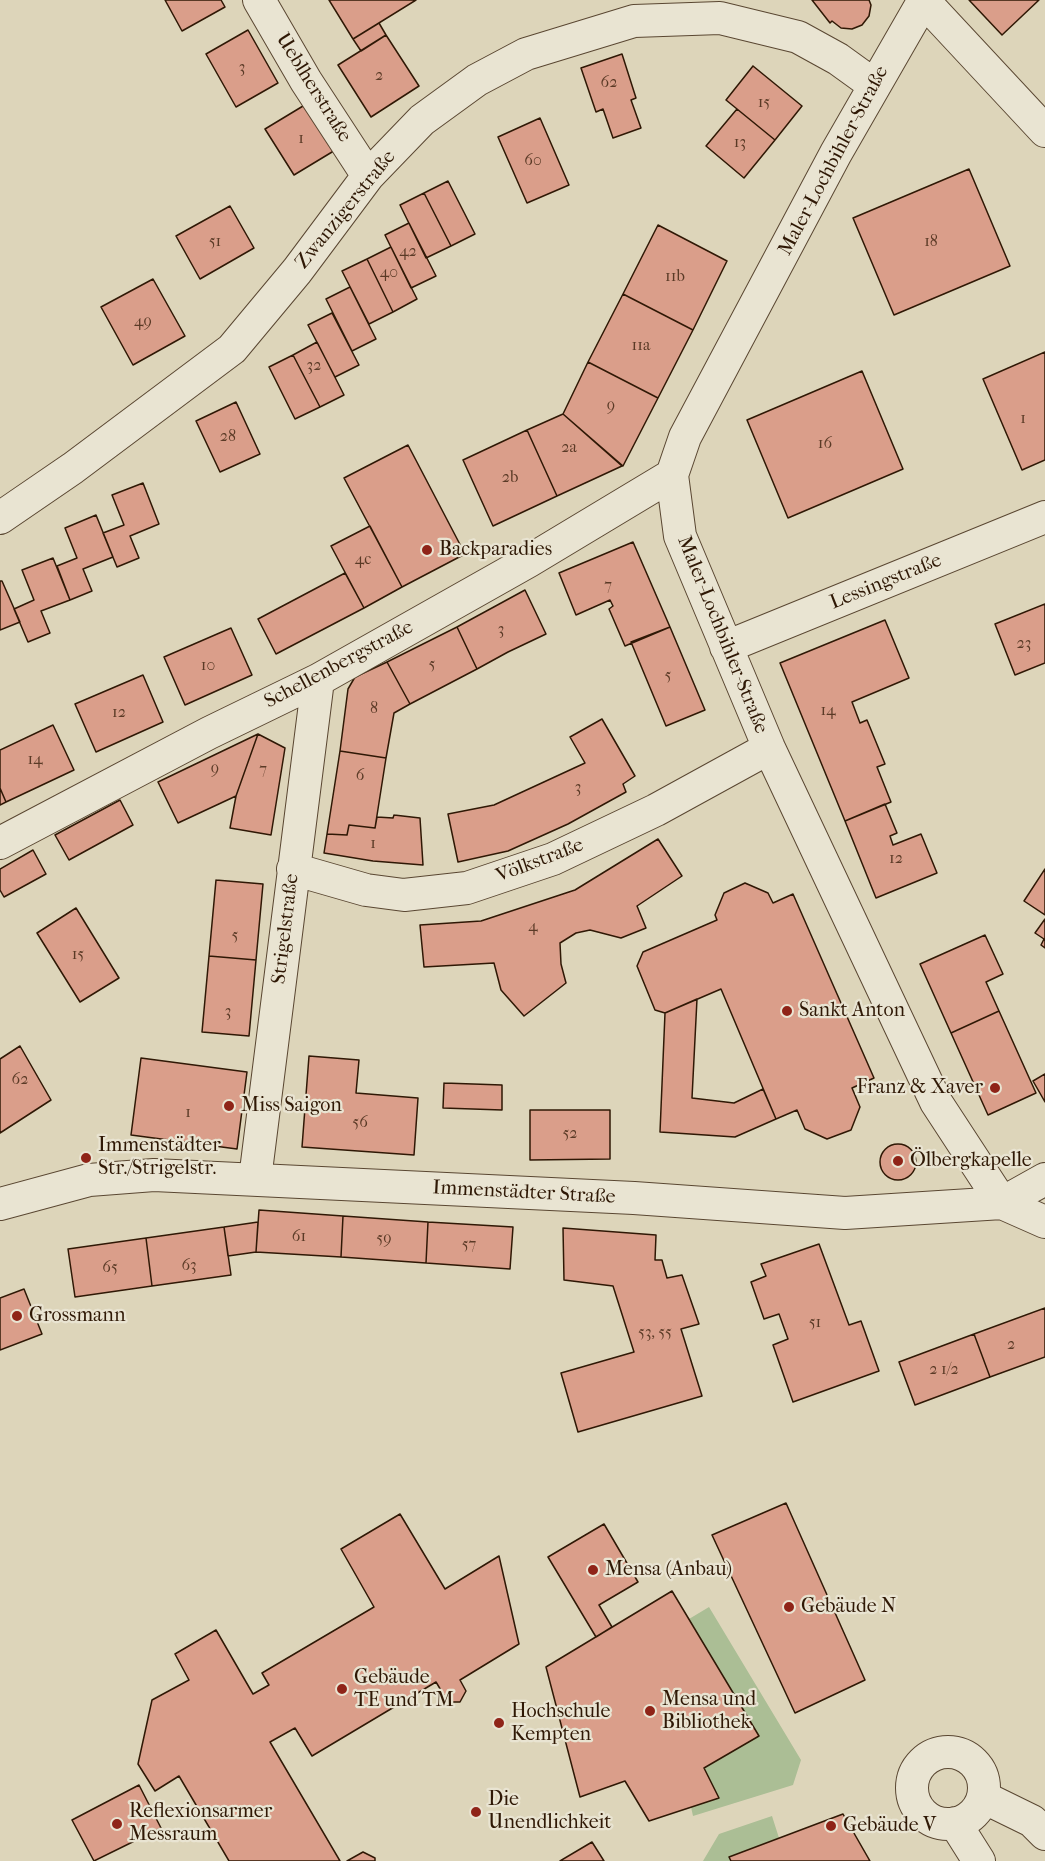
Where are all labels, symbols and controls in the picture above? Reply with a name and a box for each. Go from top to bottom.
street label: Ueblherstraße [270,29,356,147]
house number: 3 [239,58,245,78]
street label: Maler-Lochbihler-Straße [774,62,894,260]
house number: 2 [375,66,383,86]
house number: 62 [601,73,617,93]
house number: 15 [758,93,770,113]
house number: 1 [298,129,304,149]
house number: 13 [734,133,746,153]
street label: Zwanzigerstraße [291,146,401,274]
house number: 60 [524,151,542,171]
house number: 51 [209,232,221,252]
house number: 18 [924,232,938,252]
house number: 42 [399,242,417,262]
house number: 40 [380,263,398,283]
house number: 11b [665,267,685,287]
house number: 49 [134,312,152,332]
house number: 11a [632,336,650,356]
house number: 32 [307,356,321,376]
house number: 9 [607,396,615,416]
house number: 1 [1020,409,1026,429]
house number: 28 [220,427,236,447]
house number: 16 [818,434,832,454]
house number: 2a [561,438,577,458]
house number: 2b [502,468,518,488]
street label: Maler-Lochbihler-Straße [671,533,773,737]
place label: Backparadies [439,538,552,562]
marker: Backparadies [420,543,434,557]
street label: Lessingstraße [827,549,945,615]
house number: 4c [355,550,371,570]
house number: 7 [604,576,612,596]
street label: Schellenbergstraße [261,616,417,714]
house number: 3 [498,620,504,640]
house number: 23 [1017,634,1031,654]
house number: 5 [429,655,435,675]
house number: 10 [201,656,215,676]
house number: 5 [665,666,671,686]
house number: 8 [370,699,378,719]
house number: 14 [820,701,836,721]
house number: 12 [112,703,126,723]
house number: 14 [27,750,43,770]
house number: 9 [211,759,219,779]
house number: 7 [259,760,267,780]
house number: 6 [356,766,364,786]
house number: 3 [575,778,581,798]
street label: Völkstraße [493,833,587,889]
house number: 1 [370,834,376,854]
house number: 12 [889,849,903,869]
street label: Strigelstraße [267,872,305,986]
house number: 4 [528,917,538,937]
house number: 5 [232,926,238,946]
house number: 15 [72,945,84,965]
place label: Sankt Anton [799,999,905,1023]
house number: 3 [225,1002,231,1022]
marker: Sankt Anton [780,1004,794,1018]
house number: 62 [12,1070,28,1090]
place label: Franz & Xaver [857,1076,983,1100]
marker: Franz & Xaver [988,1081,1002,1095]
place label: Miss Saigon [241,1094,342,1118]
marker: Miss Saigon [222,1099,236,1113]
house number: 1 [185,1103,191,1123]
house number: 56 [352,1113,368,1133]
house number: 52 [562,1124,578,1144]
place label: Immenstädter Str./Strigelstr. [98,1134,221,1181]
place label: Ölbergkapelle [910,1149,1032,1173]
marker: Immenstädter Str./Strigelstr. [79,1151,93,1165]
marker: Ölbergkapelle [891,1154,905,1168]
street label: Immenstädter Straße [432,1176,616,1210]
house number: 61 [292,1227,306,1247]
house number: 59 [376,1229,392,1249]
house number: 57 [462,1235,476,1255]
house number: 63 [181,1256,197,1276]
house number: 65 [102,1258,118,1278]
place label: Grossmann [29,1304,126,1328]
marker: Grossmann [10,1309,24,1323]
house number: 51 [809,1313,821,1333]
house number: 53, 55 [638,1323,672,1343]
house number: 2 [1007,1335,1015,1355]
house number: 2 1/2 [929,1360,959,1380]
place label: Mensa (Anbau) [605,1558,732,1582]
marker: Mensa (Anbau) [586,1563,600,1577]
place label: Gebäude N [801,1595,896,1619]
marker: Gebäude N [782,1600,796,1614]
place label: Gebäude TE und TM [354,1666,454,1713]
marker: Gebäude TE und TM [335,1682,349,1696]
place label: Mensa und Bibliothek [662,1688,756,1735]
place label: Hochschule Kempten [511,1700,610,1747]
marker: Mensa und Bibliothek [643,1704,657,1718]
marker: Hochschule Kempten [492,1716,506,1730]
place label: Die Unendlichkeit [488,1788,611,1835]
place label: Reflexionsarmer Messraum [129,1800,272,1847]
marker: Die Unendlichkeit [469,1805,483,1819]
place label: Gebäude V [843,1814,936,1838]
marker: Reflexionsarmer Messraum [110,1817,124,1831]
marker: Gebäude V [824,1819,838,1833]

